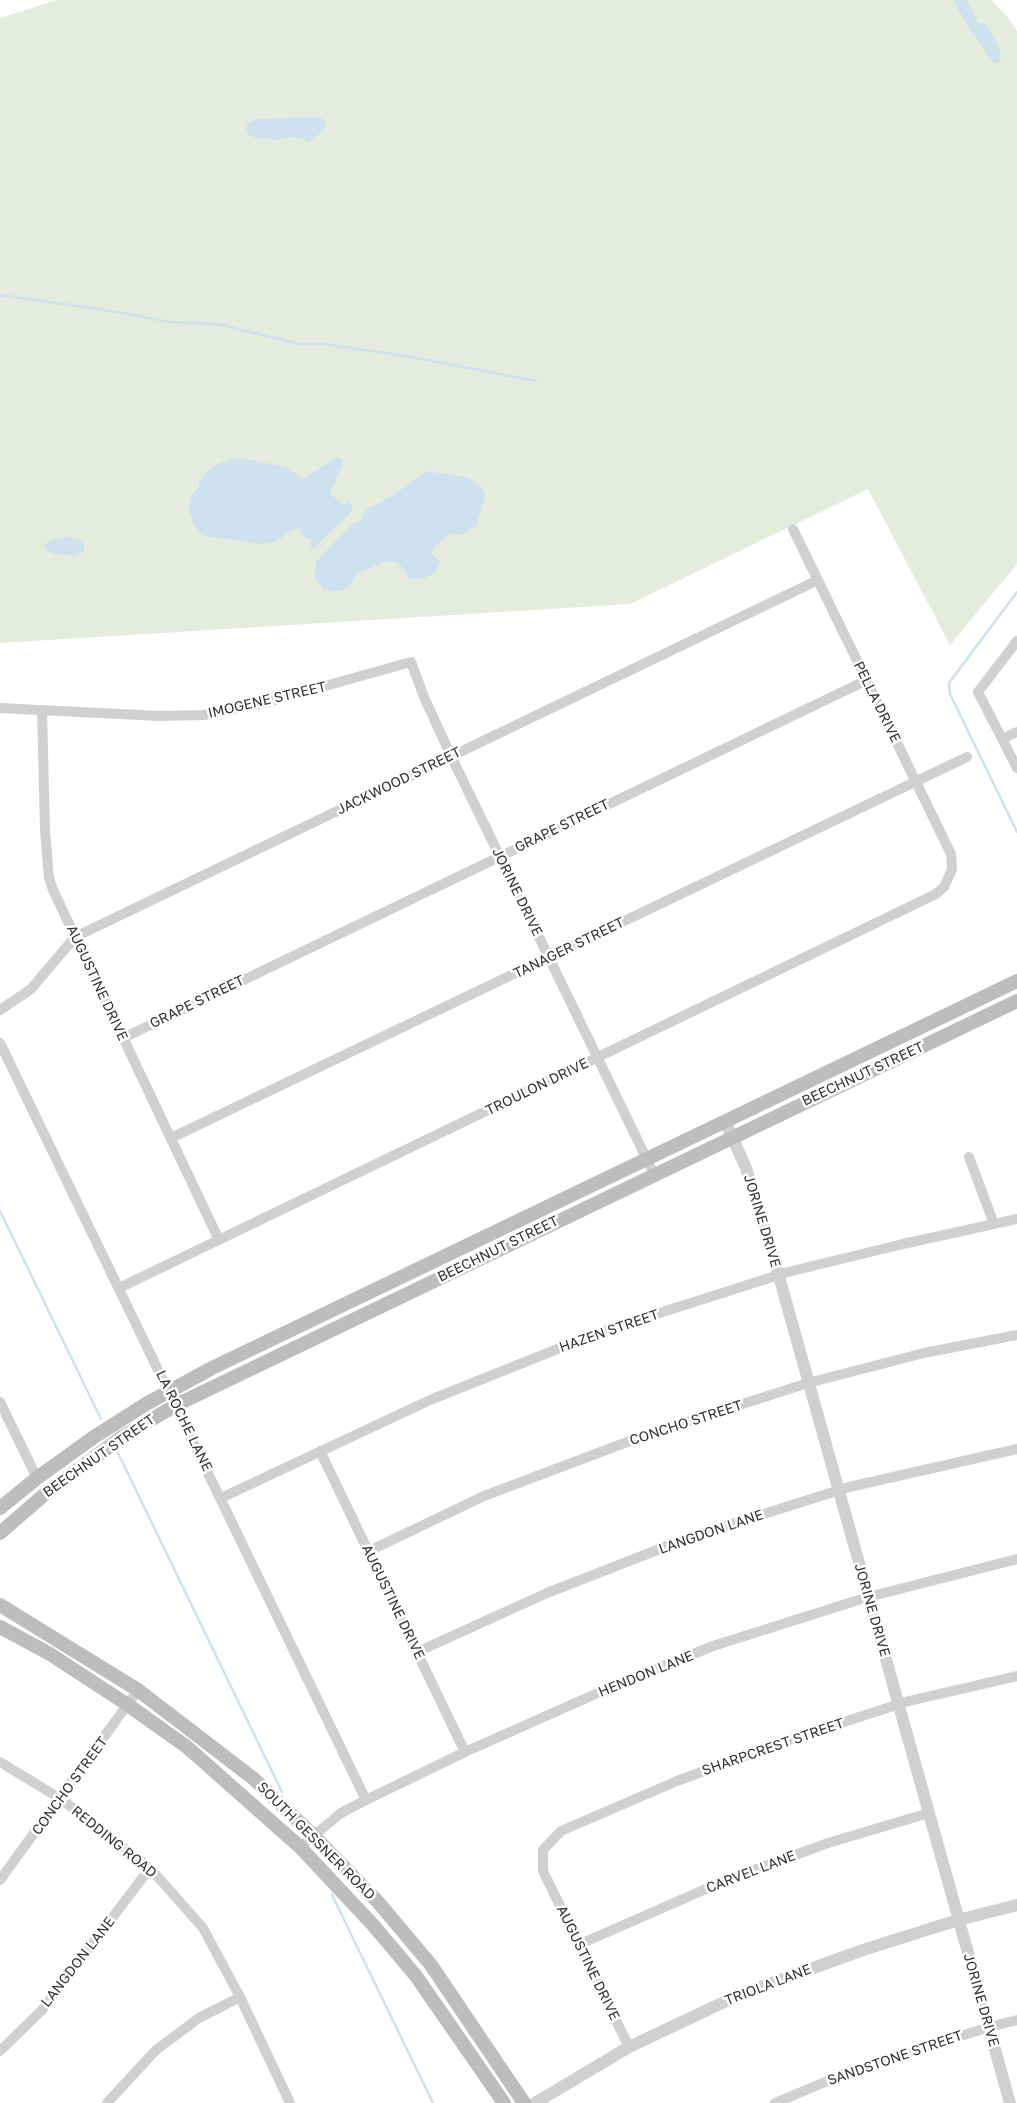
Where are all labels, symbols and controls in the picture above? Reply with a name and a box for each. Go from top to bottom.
street label: PELLA DRIVE [850,658,904,746]
street label: IMOGENE STREET [206,678,328,722]
street label: JACKWOOD STREET [334,744,464,818]
street label: GRAPE STREET [512,796,612,856]
street label: JORINE DRIVE [488,845,546,939]
street label: TANAGER STREET [511,914,627,982]
street label: AUGUSTINE DRIVE [63,923,131,1043]
street label: GRAPE STREET [147,972,247,1032]
street label: BEECHNUT STREET [799,1038,927,1110]
street label: TROULON DRIVE [483,1055,591,1119]
street label: JORINE DRIVE [740,1172,784,1270]
street label: BEECHNUT STREET [435,1212,561,1286]
street label: HAZEN STREET [557,1306,661,1356]
street label: LA ROCHE LANE [152,1368,216,1474]
street label: CONCHO STREET [628,1397,744,1449]
street label: BEECHNUT STREET [40,1411,158,1501]
street label: LANGDON LANE [656,1506,766,1558]
street label: AUGUSTINE DRIVE [358,1542,428,1662]
street label: JORINE DRIVE [851,1561,893,1659]
street label: HENDON LANE [596,1647,696,1701]
street label: SHARPCREST STREET [700,1715,846,1779]
street label: CONCHO STREET [29,1734,111,1838]
street label: SOUTH GESSNER ROAD [254,1779,378,1903]
street label: REDDING ROAD [68,1802,160,1882]
street label: CARVEL LANE [704,1847,798,1897]
street label: AUGUSTINE DRIVE [553,1903,623,2023]
street label: LANGDON LANE [38,1914,118,2010]
street label: JORINE DRIVE [960,1951,1002,2049]
street label: TRIOLA LANE [722,1961,814,2009]
street label: SANDSTONE STREET [825,2027,965,2089]

